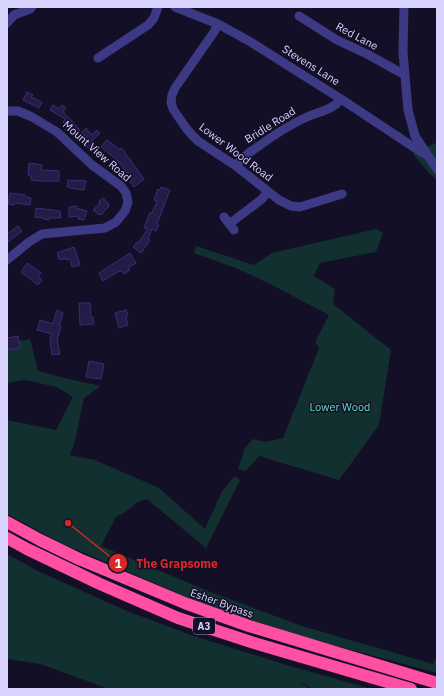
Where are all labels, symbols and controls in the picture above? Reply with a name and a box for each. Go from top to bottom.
street label: Red Lane [334,19,380,53]
street label: Stevens Lane [280,42,342,88]
street label: Bridle Road [242,104,298,146]
street label: Mount View Road [60,118,134,184]
street label: Lower Wood Road [196,120,276,184]
park label: Lower Wood [310,400,370,414]
callout: The Grapsome [108,551,225,575]
text: 1 [114,556,122,571]
text: The Grapsome [136,556,218,571]
street label: Esher Bypass [189,585,255,621]
road number: A3 [193,618,215,634]

